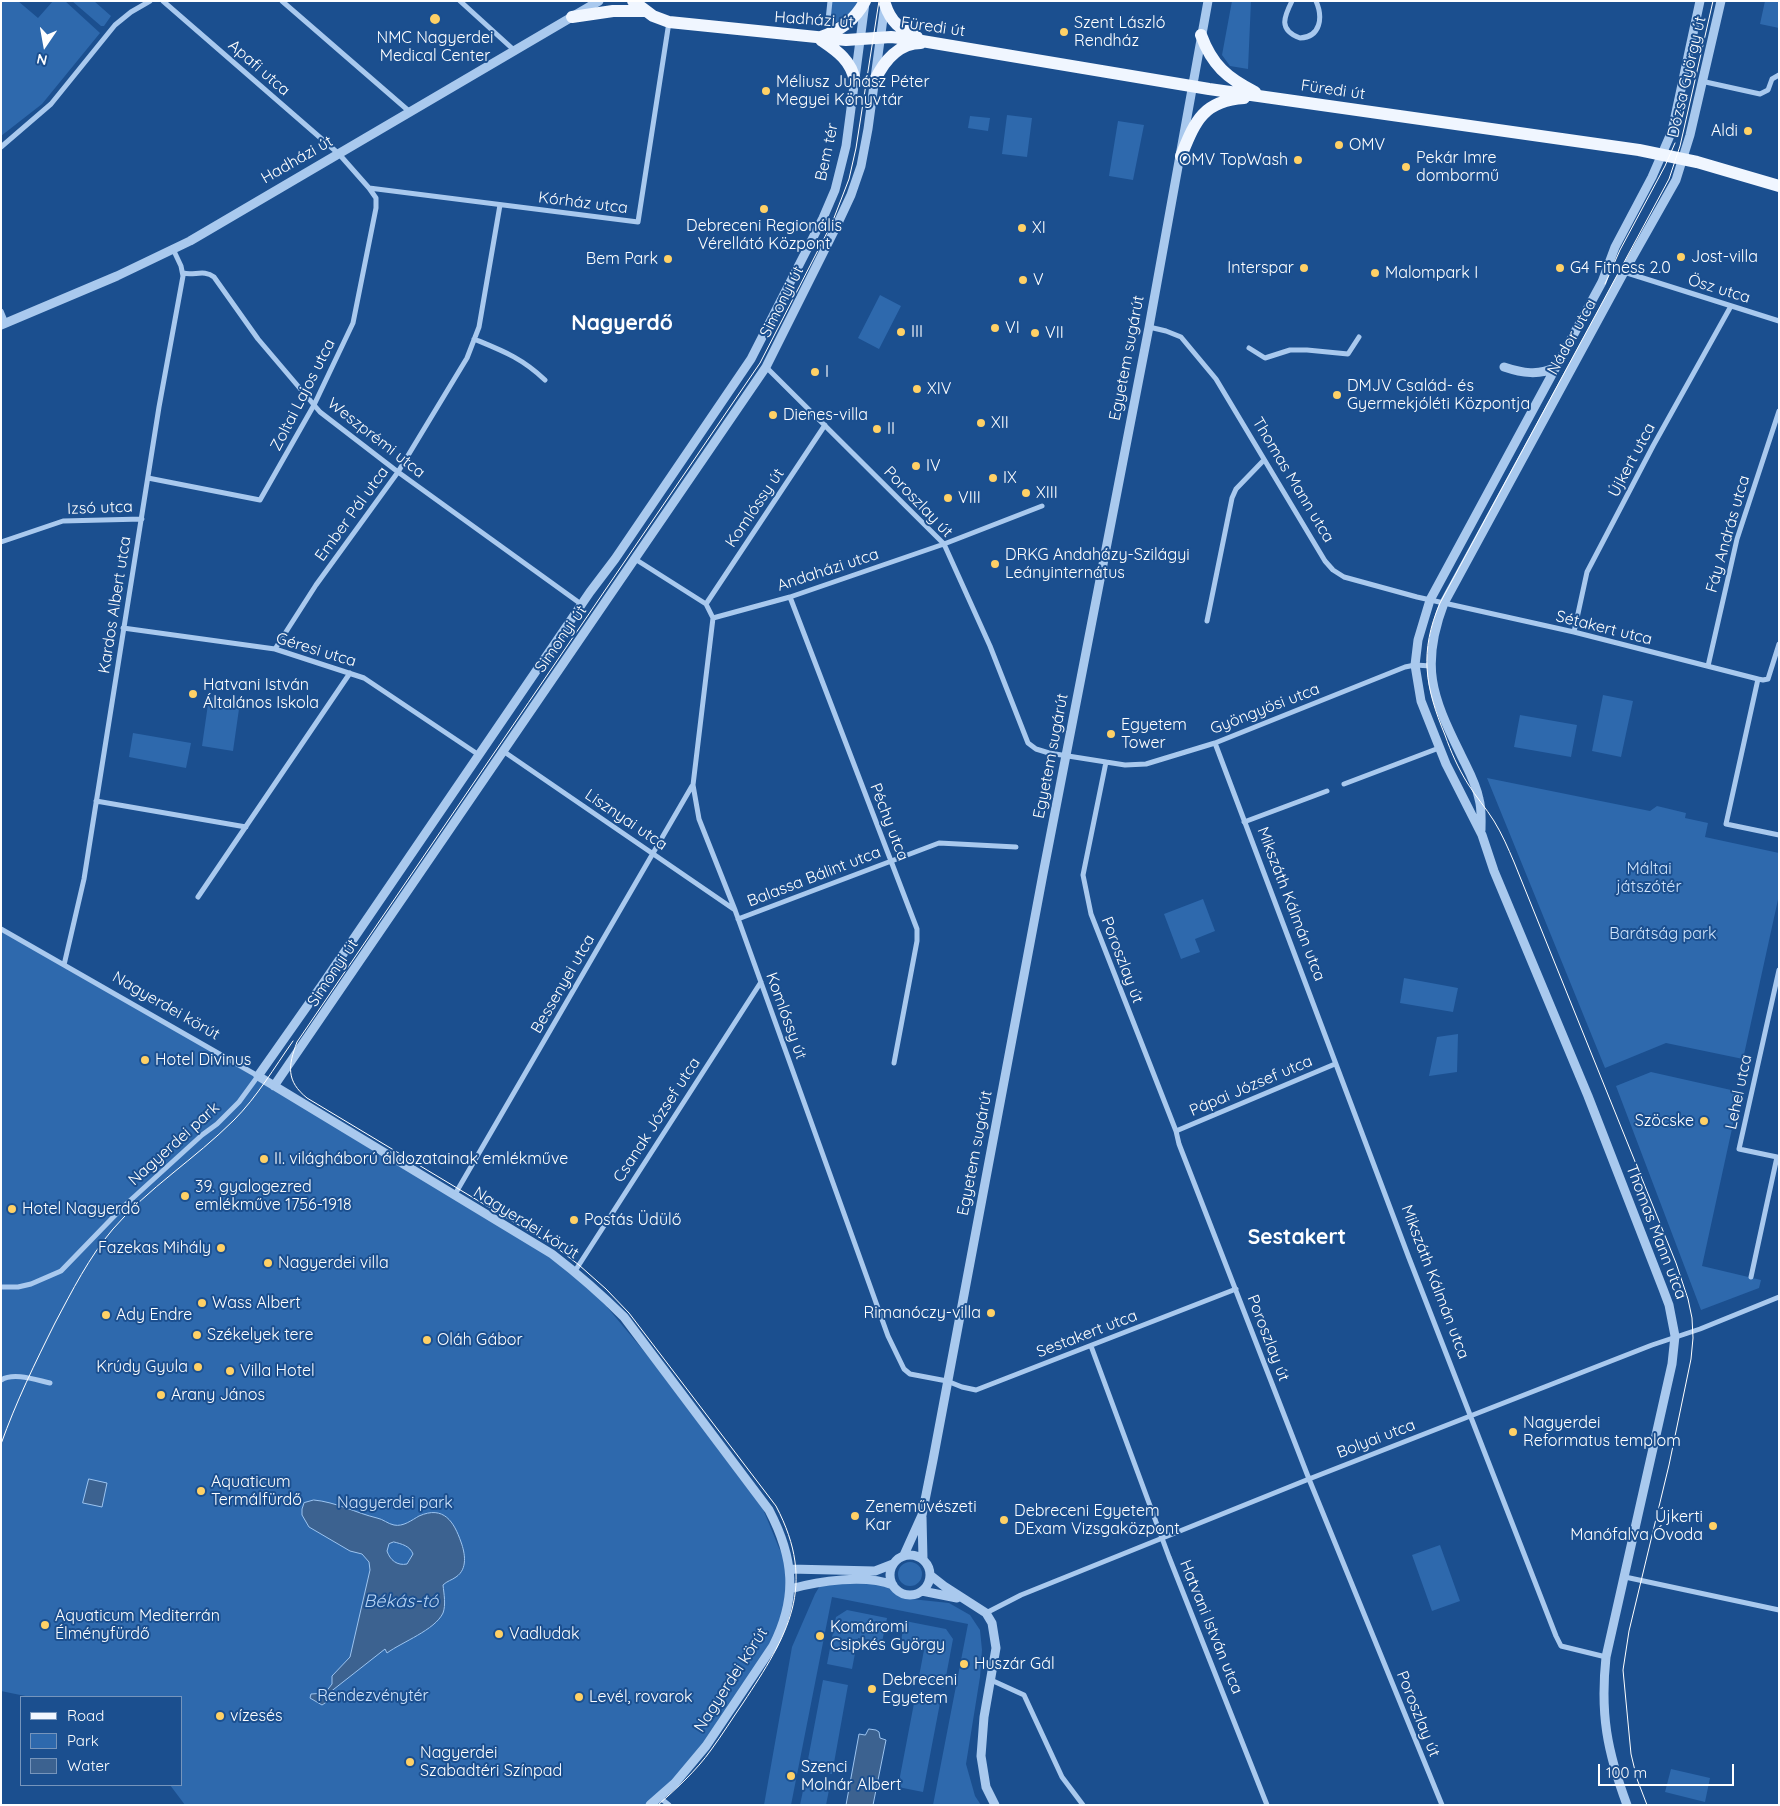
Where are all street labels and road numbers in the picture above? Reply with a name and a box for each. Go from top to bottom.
street label: Hadházi út [774,8,854,32]
street label: Füredi út [900,13,966,41]
street label: Dózsa György út [1664,14,1710,140]
street label: Apafi utca [224,36,294,100]
street label: Füredi út [1300,76,1366,104]
street label: Bem tér [811,121,843,183]
street label: Hadházi út [258,132,336,188]
street label: Kórház utca [537,188,629,218]
street label: Simonyi út [756,263,808,341]
street label: Ösz utca [1685,270,1753,308]
street label: Egyetem sugárút [1105,294,1149,422]
street label: Nádor utca [1543,296,1601,378]
street label: Zoltai Lajos utca [267,336,339,454]
street label: Weszprémi utca [323,394,429,482]
street label: Thomas Mann utca [1248,414,1338,546]
street label: Újkert utca [1604,420,1660,500]
street label: Ember Pál utca [311,463,393,565]
street label: Poroszlay út [879,463,957,541]
street label: Komlóssy út [722,465,788,551]
street label: Fáy András utca [1702,473,1754,595]
street label: Izsó utca [67,497,133,519]
street label: Kardos Albert utca [95,535,135,675]
street label: Andaházi utca [775,545,881,595]
street label: Simonyi út [531,602,591,676]
street label: Sétakert utca [1554,607,1654,649]
street label: Géresi utca [274,629,358,671]
street label: Gyöngyösi utca [1208,679,1322,739]
street label: Egyetem sugárút [1029,692,1073,820]
street label: Péchy utca [865,780,913,864]
street label: Lisznyai utca [581,785,671,855]
street label: Mikszáth Kálmán utca [1253,824,1329,984]
street label: Balassa Bálint utca [745,843,883,911]
street label: Poroszlay út [1097,914,1147,1006]
street label: Bessenyei utca [527,931,599,1037]
street label: Simonyi út [303,936,363,1010]
street label: Nagyerdei körút [109,968,223,1044]
street label: Komlóssy út [761,970,811,1062]
street label: Pápai József utca [1187,1051,1315,1121]
street label: Lehel utca [1722,1053,1756,1131]
street label: Csanak József utca [609,1054,705,1186]
street label: Egyetem sugárút [953,1089,997,1217]
street label: Nagyerdei park [125,1098,223,1190]
street label: Thomas Mann utca [1621,1162,1691,1302]
street label: Nagyerdei körút [470,1183,582,1263]
street label: Mikszáth Kálmán utca [1397,1202,1473,1362]
street label: Poroszlay út [1243,1292,1293,1384]
street label: Sestakert utca [1034,1306,1140,1362]
street label: Bolyai utca [1334,1415,1418,1463]
street label: Hatvani István utca [1175,1557,1247,1697]
street label: Nagyerdei körút [690,1624,772,1736]
street label: Poroszlay út [1392,1668,1444,1760]

